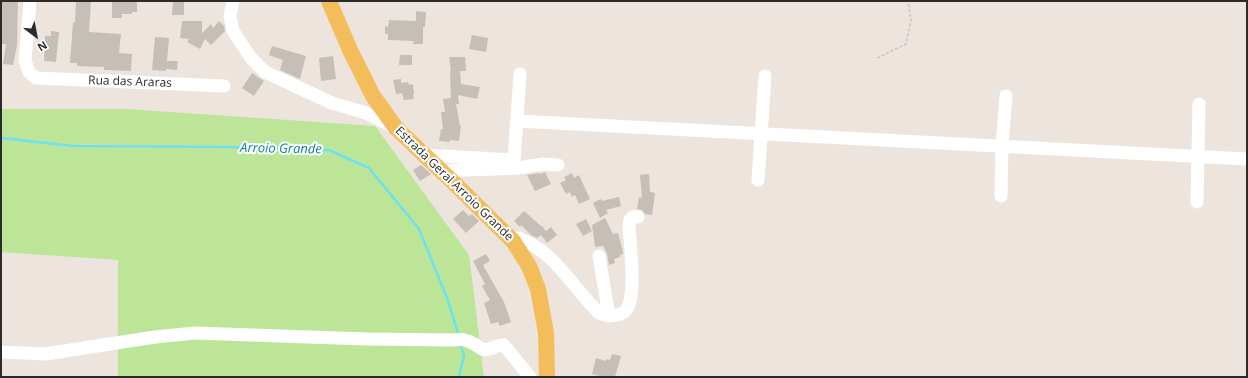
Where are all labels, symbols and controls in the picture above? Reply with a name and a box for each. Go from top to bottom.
north arrow [16,16,56,56]
text: N [35,38,50,55]
street label: Rua das Araras [88,73,172,91]
street label: Estrada Geral Arroio Grande [392,124,516,244]
water label: Arroio Grande [240,140,322,158]

